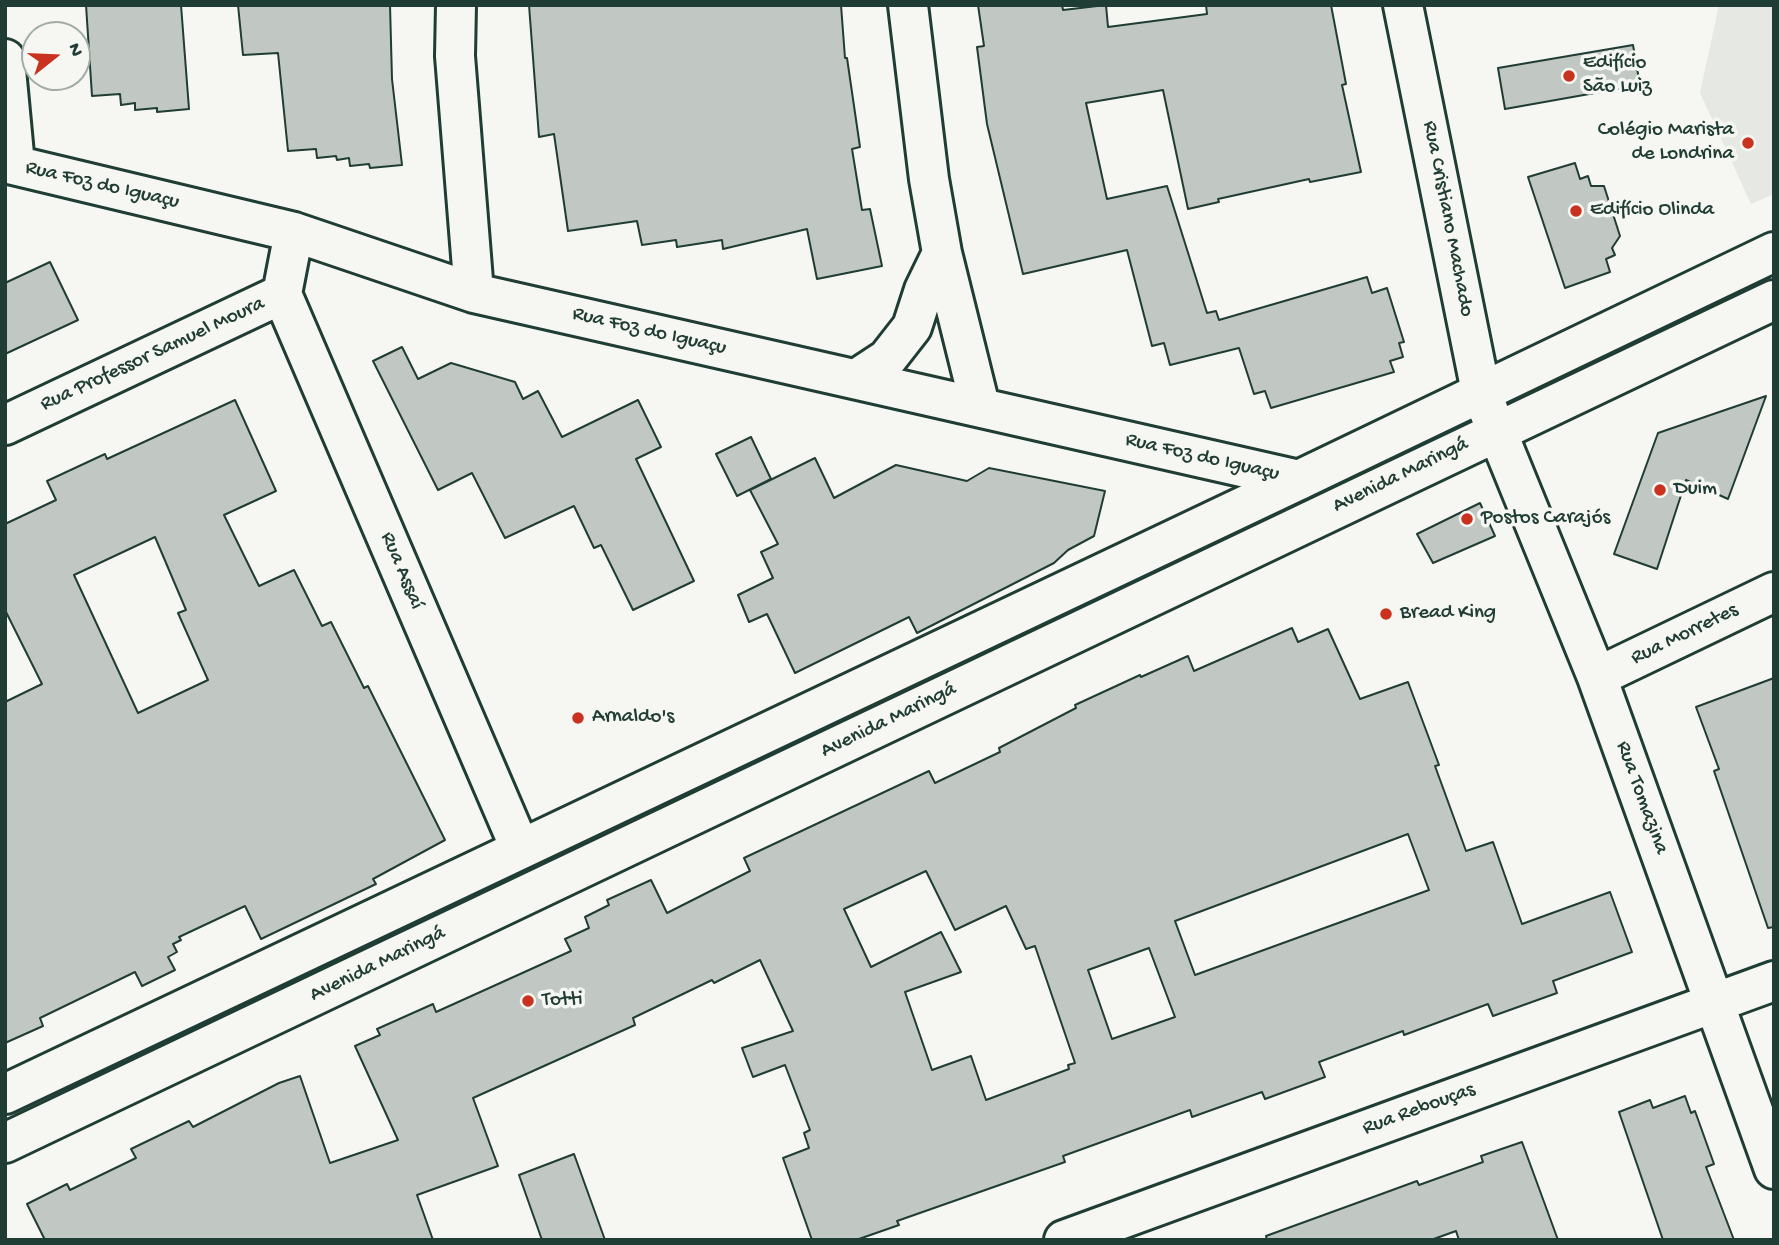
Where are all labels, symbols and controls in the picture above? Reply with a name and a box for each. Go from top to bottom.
north arrow [21,21,91,91]
text: N [62,41,87,59]
place label: Edifício São Luiz [1583,51,1652,101]
marker: Edifício São Luiz [1561,68,1577,84]
place label: Colégio Marista de Londrina [1598,118,1734,168]
street label: Rua Cristiano Machado [1416,119,1478,319]
marker: Colégio Marista de Londrina [1740,135,1756,151]
street label: Rua Foz do Iguaçu [23,156,181,216]
place label: Edifício Olinda [1590,198,1714,224]
marker: Edifício Olinda [1568,203,1584,219]
street label: Rua Professor Samuel Moura [37,292,269,418]
street label: Rua Foz do Iguaçu [570,302,728,362]
street label: Rua Foz do Iguaçu [1123,428,1281,488]
street label: Avenida Maringá [1329,432,1473,520]
place label: Duim [1674,477,1717,503]
marker: Duim [1652,482,1668,498]
place label: Postos Carajós [1481,506,1610,532]
marker: Postos Carajós [1459,511,1475,527]
street label: Rua Assaí [373,529,429,613]
street label: Rua Morretes [1627,598,1743,672]
place label: Bread King [1400,601,1496,627]
marker: Bread King [1378,606,1394,622]
street label: Avenida Maringá [817,677,961,765]
place label: Arnaldo's [592,705,674,731]
marker: Arnaldo's [570,710,586,726]
street label: Rua Tomazina [1609,738,1673,858]
street label: Avenida Maringá [306,921,450,1009]
place label: Totti [542,988,583,1014]
marker: Totti [520,993,536,1009]
street label: Rua Rebouças [1359,1078,1479,1142]

